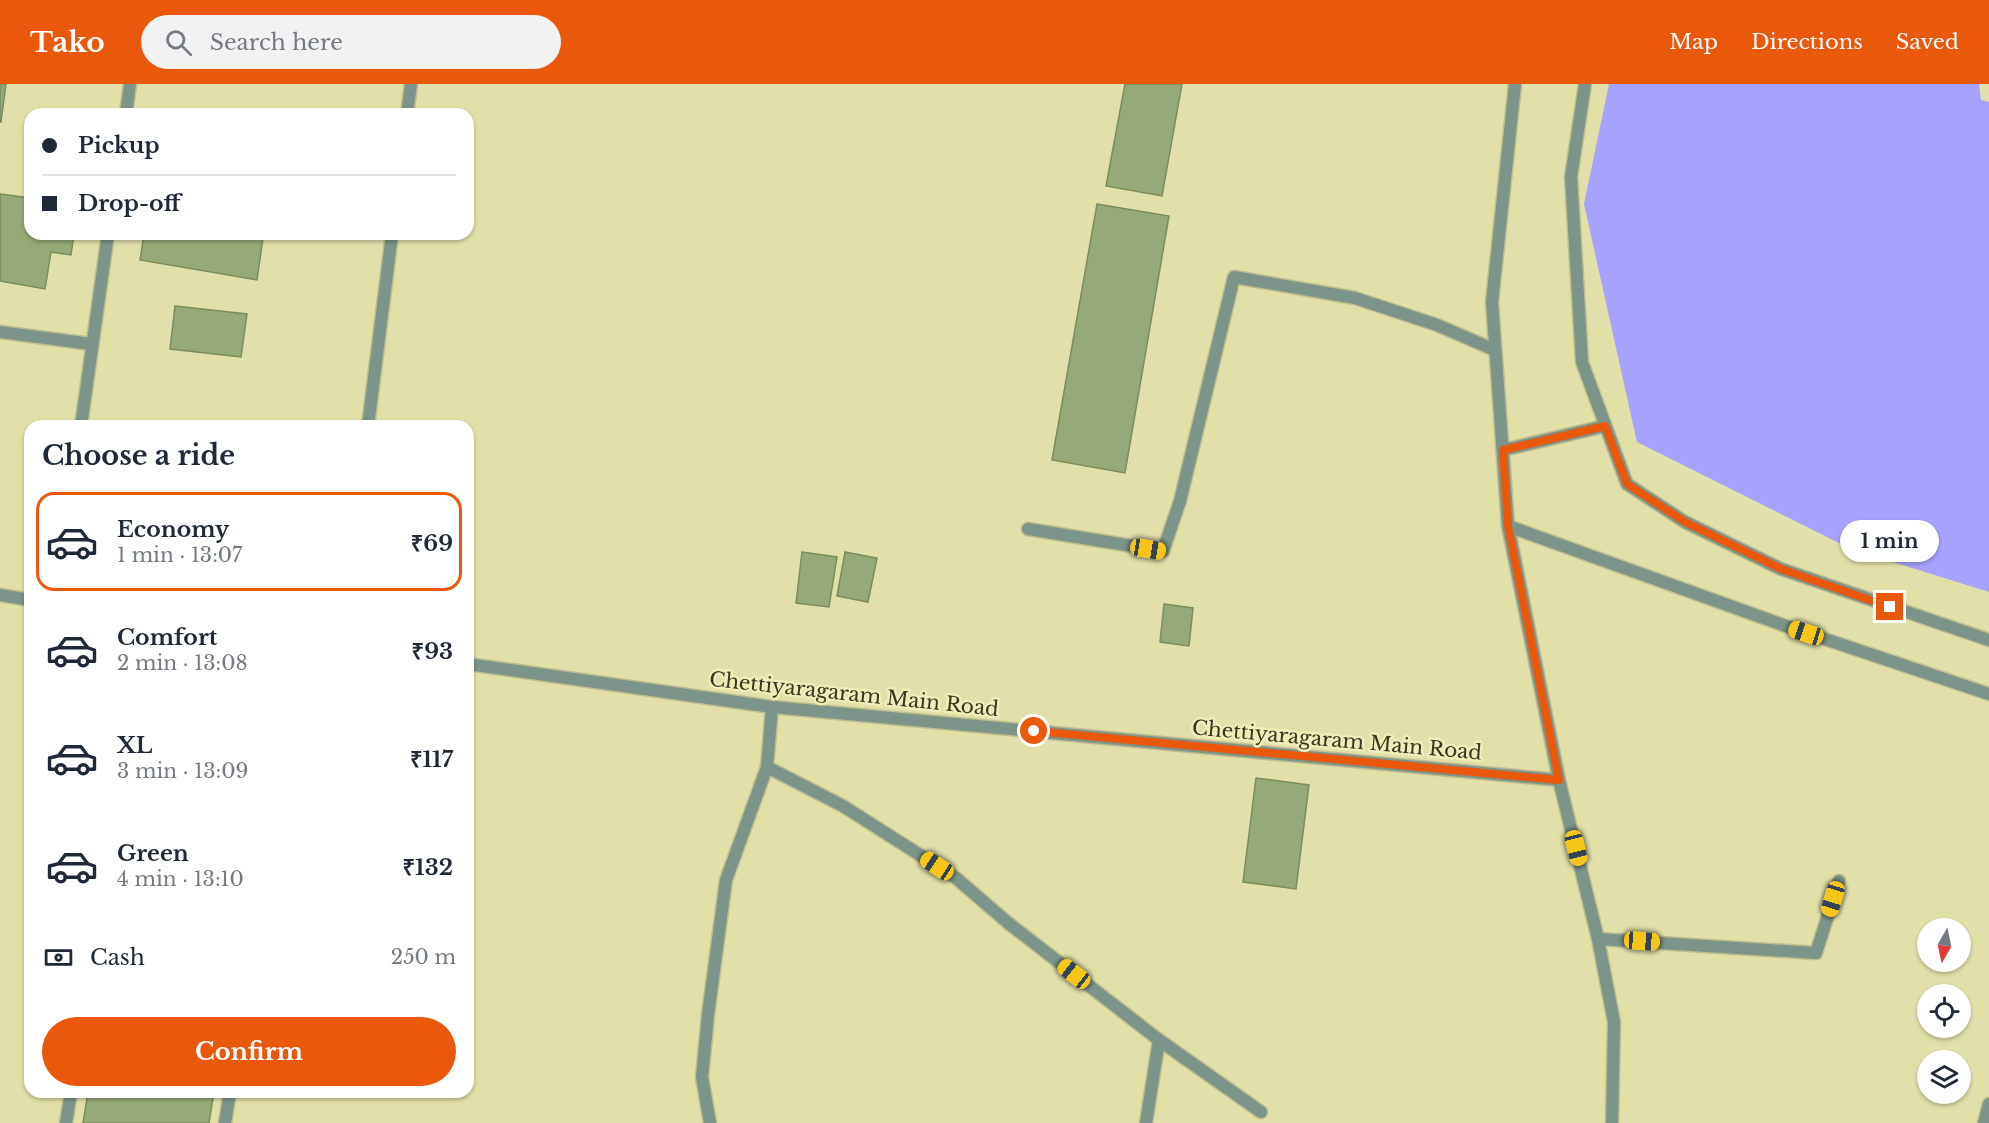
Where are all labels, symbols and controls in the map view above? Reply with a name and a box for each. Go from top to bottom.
search box [141,15,561,69]
text: Tako [30,25,105,60]
icon: search [162,26,195,59]
text: Search here [210,29,343,56]
text: Map [1669,29,1718,55]
text: Directions [1751,29,1863,55]
text: Saved [1896,29,1959,55]
text: Pickup [78,132,160,159]
text: Drop-off [78,190,180,217]
text: Choose a ride [42,439,235,472]
icon: car [45,515,99,569]
text: Economy [117,516,229,543]
callout: 1 min [1840,520,1940,562]
text: 1 min [1861,529,1918,553]
text: ₹69 [411,530,453,557]
car [1129,537,1167,561]
text: 1 min · 13:07 [117,543,242,567]
route end [1876,593,1903,620]
car [1786,619,1826,647]
icon: car [45,623,99,677]
text: Comfort [117,624,217,651]
text: ₹93 [412,638,453,665]
text: 2 min · 13:08 [117,651,248,675]
street label: Chettiyaragaram Main Road [708,667,1000,721]
street label: Chettiyaragaram Main Road [1191,715,1483,765]
route start [1020,717,1047,744]
icon: car [45,731,99,785]
text: XL [117,732,152,759]
text: ₹117 [410,746,453,773]
text: 3 min · 13:09 [117,759,248,783]
car [1563,828,1589,868]
icon: car [45,839,99,893]
text: Green [117,840,189,867]
car [917,849,957,883]
text: ₹132 [402,854,453,881]
text: 4 min · 13:10 [117,867,244,891]
car [1819,879,1847,919]
north arrow [1917,918,1971,972]
map controls [1917,918,1971,1104]
car [1623,931,1661,951]
icon: cash [42,941,75,974]
text: Cash [90,944,145,971]
text: 250 m [391,945,456,969]
car [1054,956,1094,992]
button: locate [1917,984,1971,1038]
button: Confirm [42,1017,456,1086]
button: layers [1917,1050,1971,1104]

